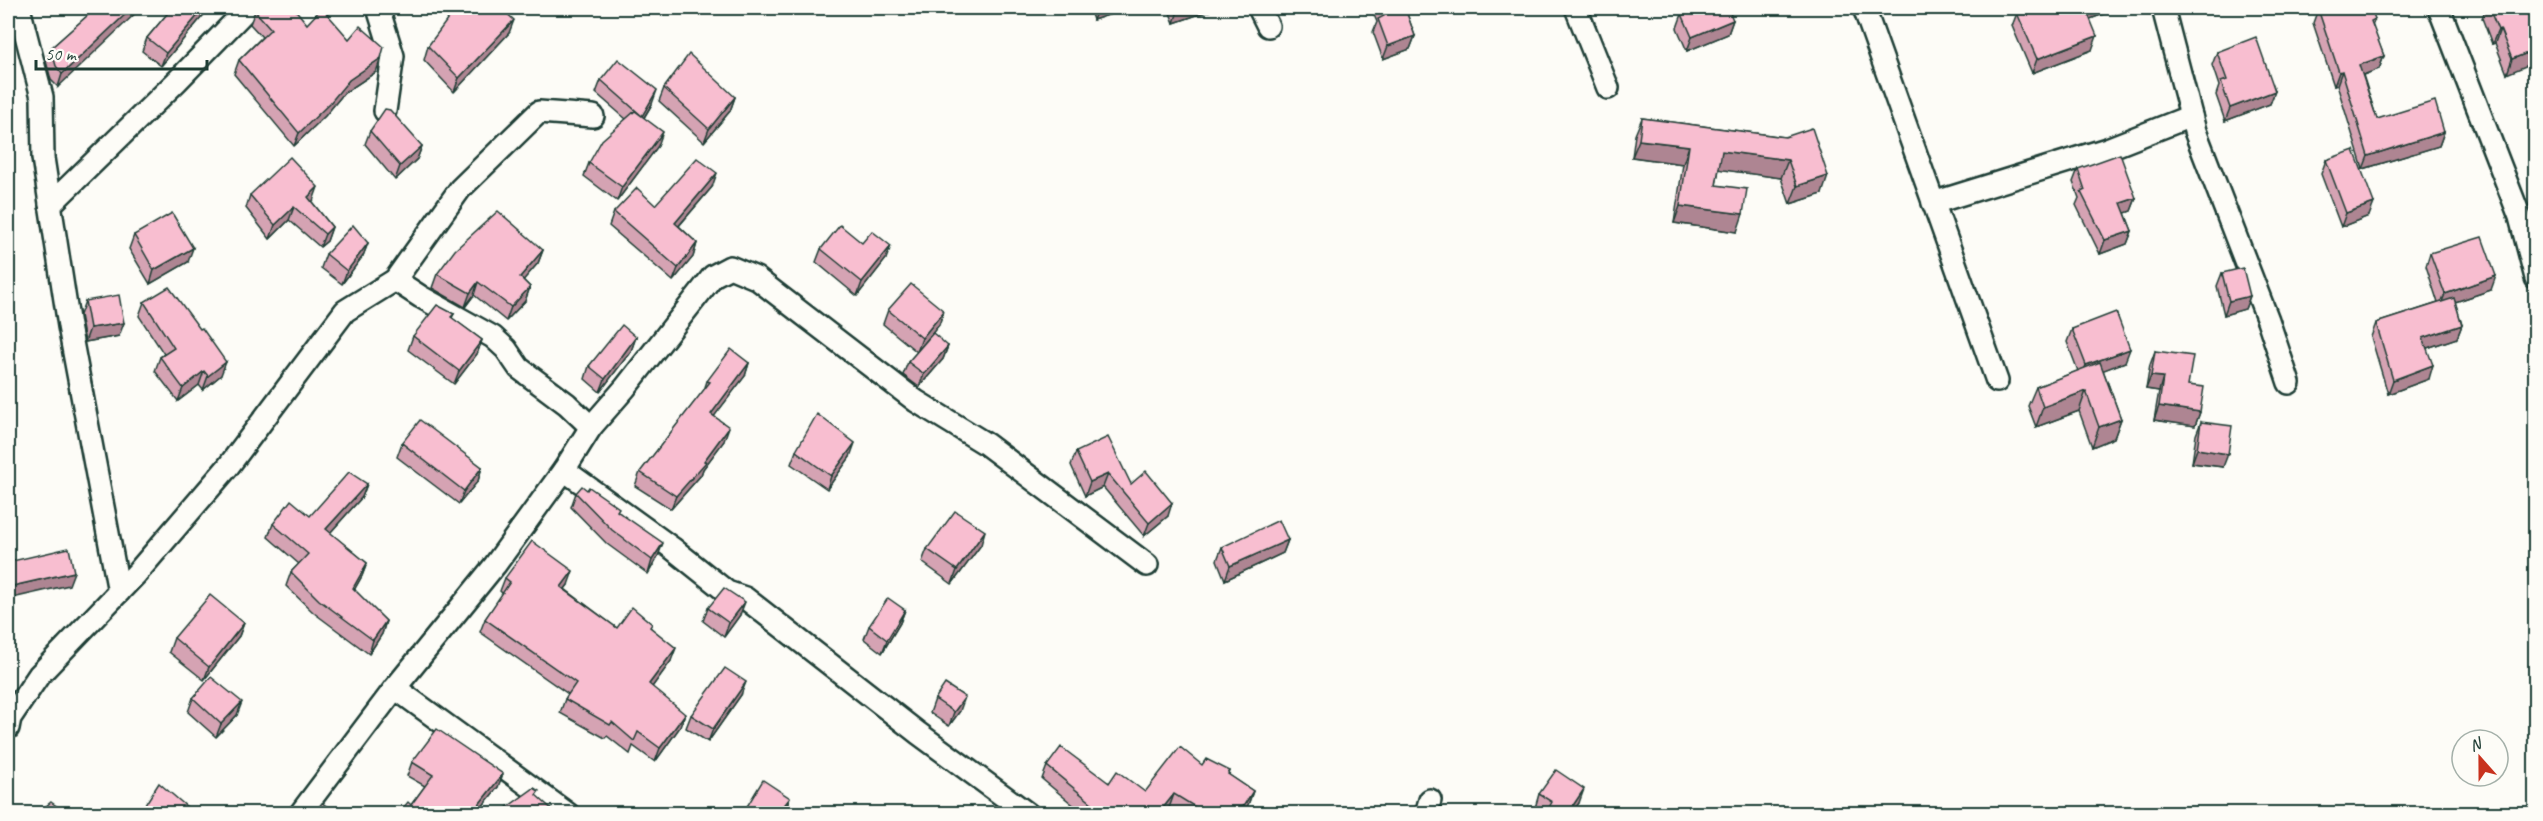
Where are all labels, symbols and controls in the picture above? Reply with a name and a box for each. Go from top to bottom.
scale bar [36,33,207,71]
text: 50 m [45,43,78,65]
north arrow [2450,728,2510,788]
text: N [2467,733,2486,756]

